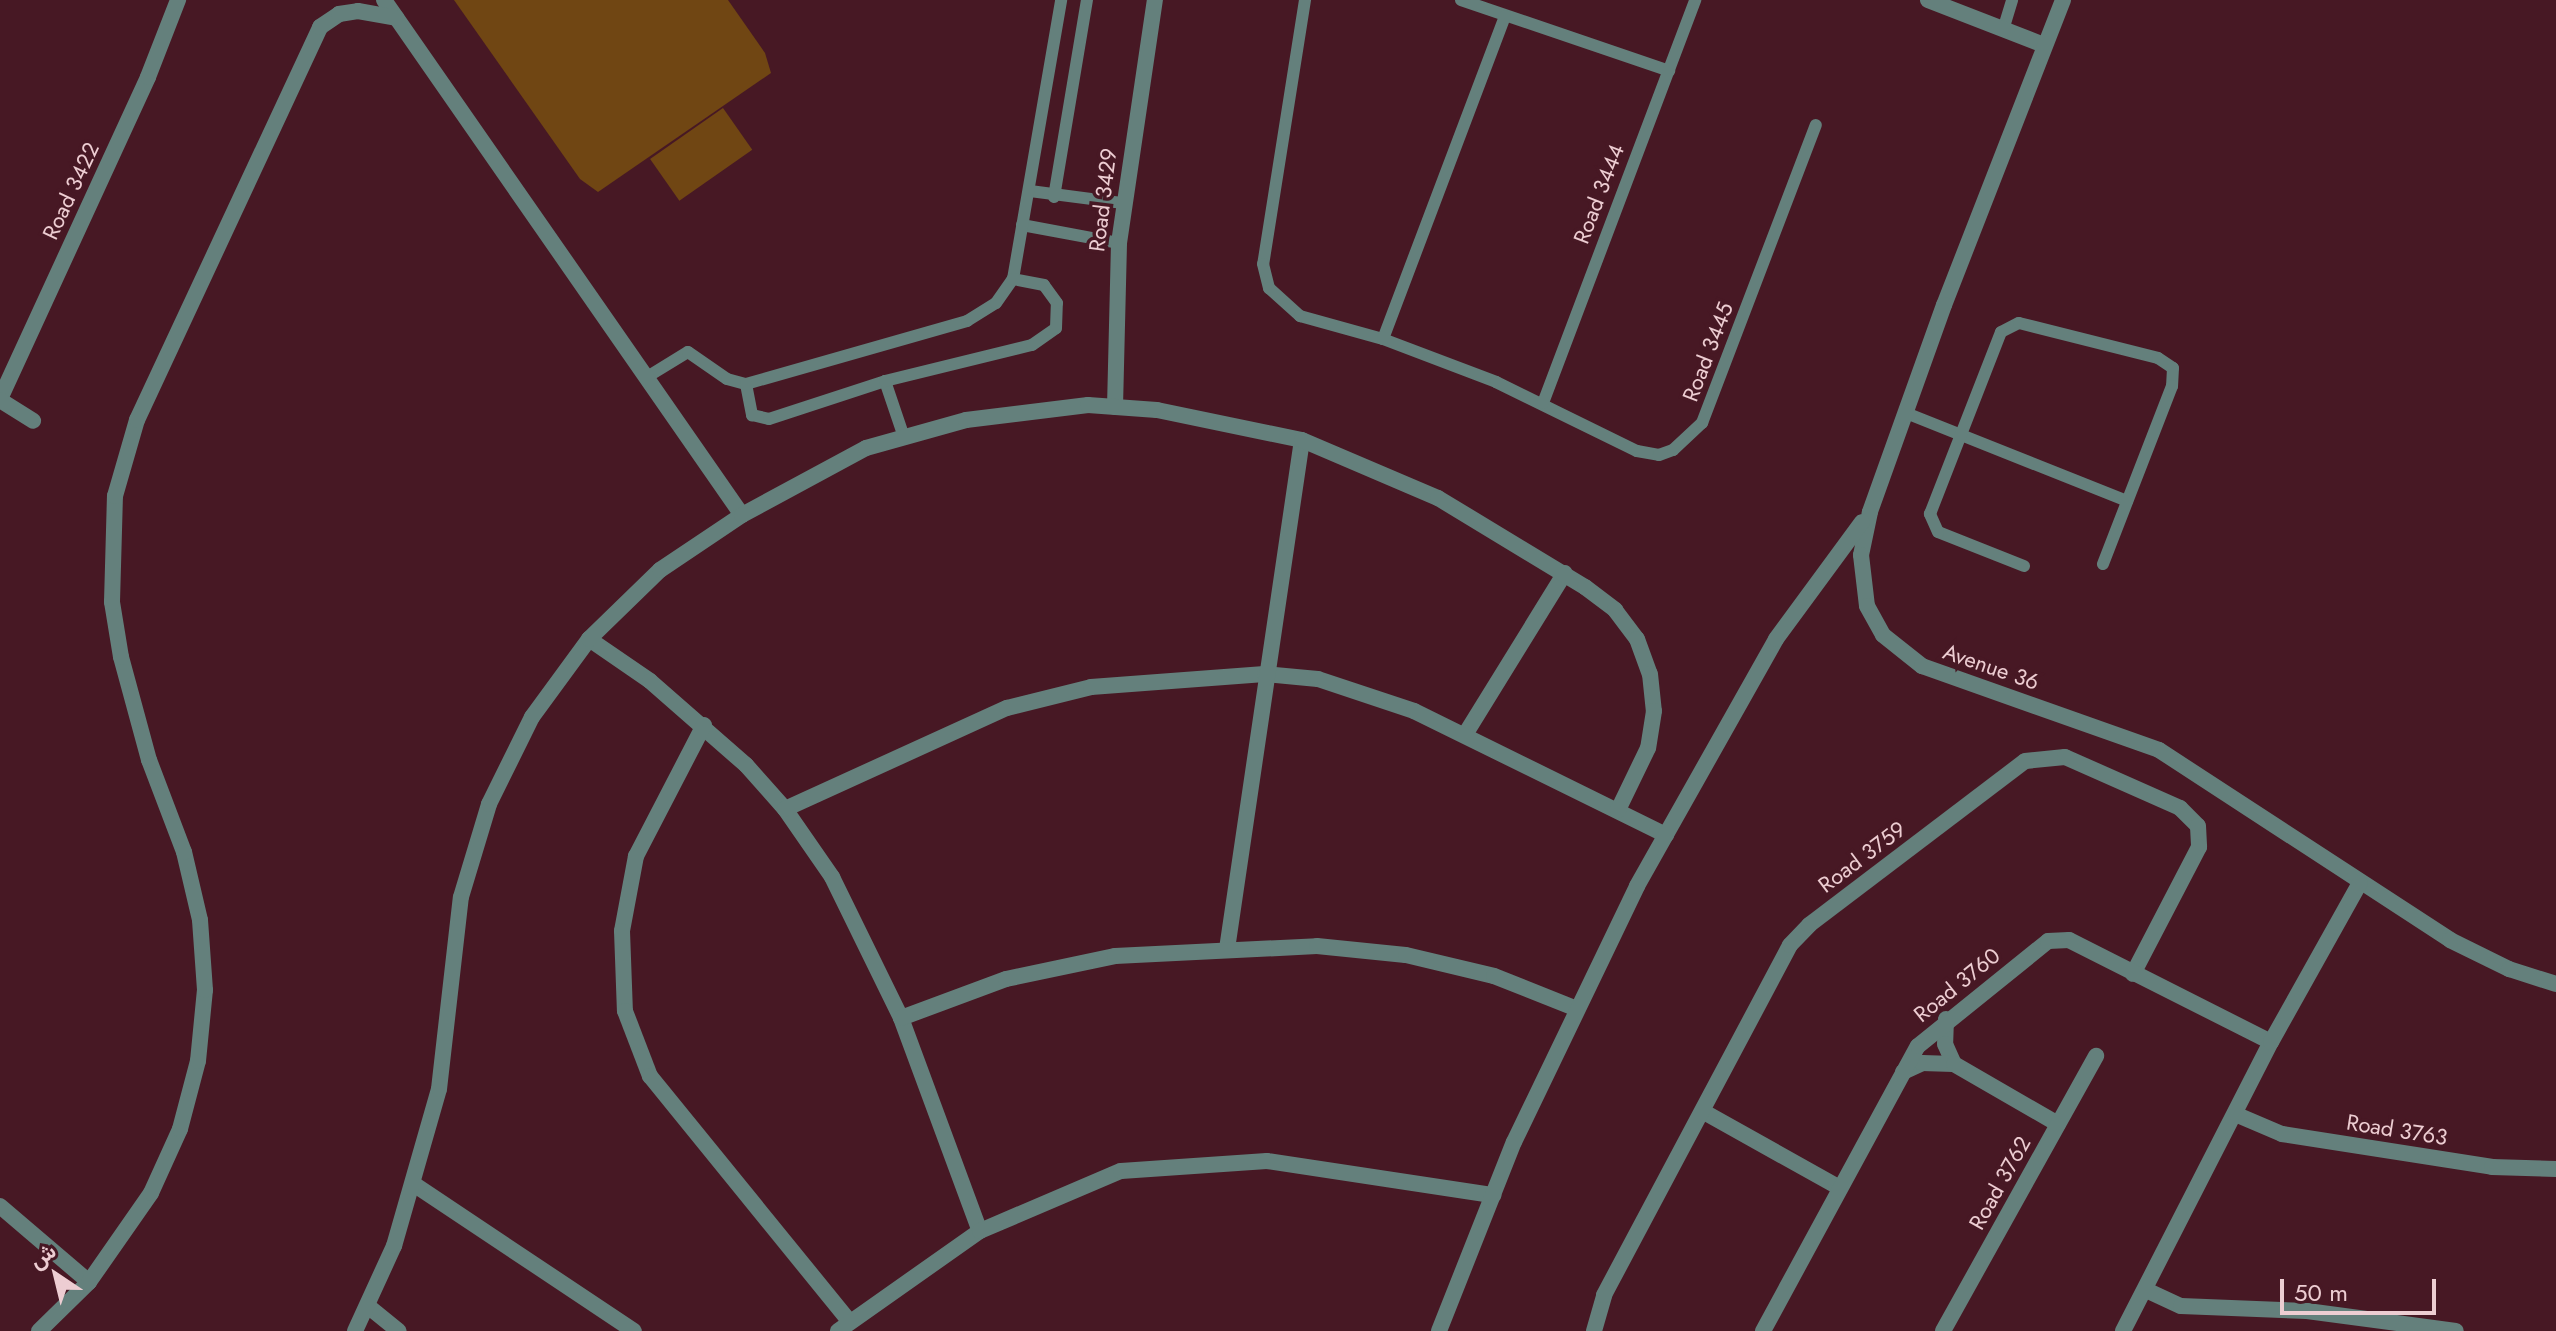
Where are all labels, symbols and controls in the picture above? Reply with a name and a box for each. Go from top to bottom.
street label: Road 3422 [37,138,105,244]
street label: Road 3444 [1568,140,1630,248]
street label: Road 3429 [1084,147,1122,253]
street label: Road 3445 [1677,299,1739,405]
street label: Avenue 36 [1940,638,2042,696]
street label: Road 3759 [1813,816,1911,898]
street label: Road 3760 [1909,942,2005,1028]
street label: Road 3763 [2345,1109,2449,1151]
street label: Road 3762 [1964,1132,2036,1234]
north arrow [16,1235,96,1315]
text: ش [22,1235,62,1276]
scale bar [2284,1263,2440,1313]
text: 50 m [2294,1275,2348,1310]

